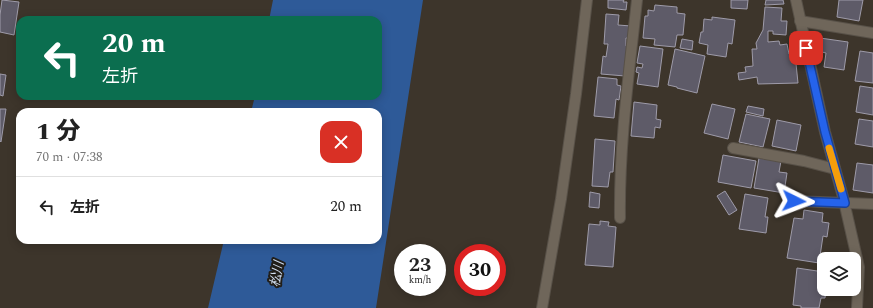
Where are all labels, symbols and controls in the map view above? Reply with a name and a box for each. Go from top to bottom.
text: 20 m [102,22,166,65]
pin [789,31,823,65]
icon: left [36,32,88,84]
icon: arrive [795,37,817,59]
text: 左折 [102,63,138,90]
text: 1 分 [36,114,80,150]
button: close [320,121,362,163]
text: 70 m · 07:38 [36,147,102,167]
position arrow [773,180,815,222]
text: 20 m [330,195,362,218]
icon: left [36,196,58,218]
text: 左折 [70,196,100,219]
speed limit sign: 30 [454,244,506,296]
text: 23 [409,250,431,280]
map controls [817,252,861,296]
button: layers [817,252,861,296]
water label: 松川 [265,257,289,289]
text: km/h [409,272,431,288]

